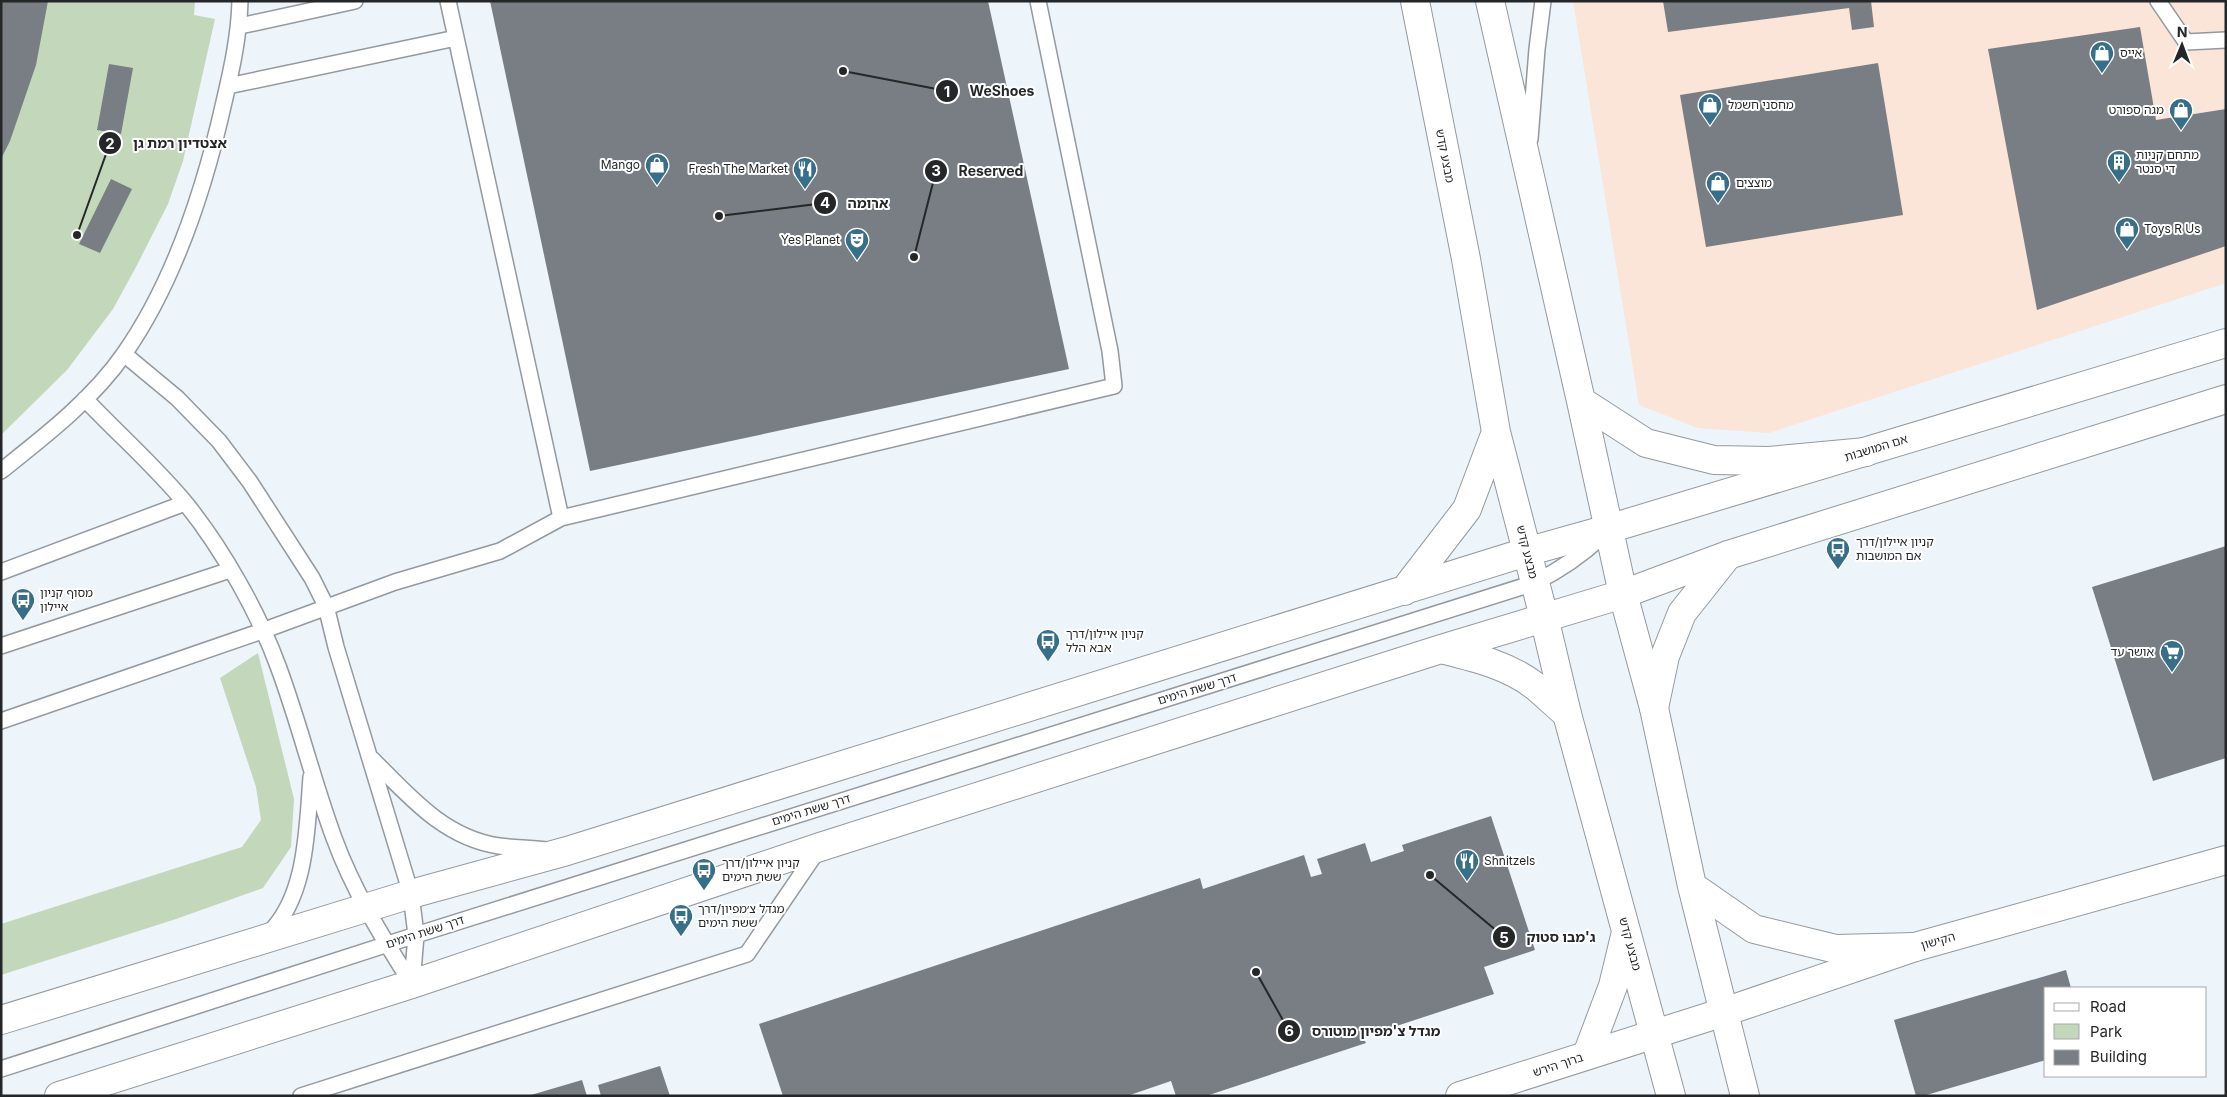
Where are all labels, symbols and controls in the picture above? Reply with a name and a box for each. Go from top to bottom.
north arrow [2157,20,2207,70]
text: N [2177,23,2188,40]
shop icon: אייס [2089,40,2115,74]
place label: אייס [2120,45,2142,60]
callout: WeShoes [934,77,1044,106]
text: 1 [944,82,950,101]
text: WeShoes [970,82,1035,99]
shop icon: מחסני חשמל [1697,92,1723,126]
place label: מחסני חשמל [1728,97,1794,112]
shop icon: מגה ספורט [2168,97,2194,131]
place label: מגה ספורט [2109,102,2164,117]
street label: מבצע קדש [1433,128,1458,184]
callout: אצטדיון רמת גן [98,129,237,158]
text: 2 [105,134,115,153]
text: אצטדיון רמת גן [133,134,228,151]
place label: מתחם קניות די סנטר [2136,147,2199,176]
building icon: מתחם קניות די סנטר [2106,149,2132,183]
shop icon: Mango [644,152,670,186]
restaurant icon: Fresh The Market [792,156,818,190]
place label: Mango [601,157,640,172]
callout: Reserved [923,157,1033,186]
place label: Fresh The Market [688,161,788,176]
text: 3 [931,161,941,180]
text: Reserved [959,162,1023,179]
shop icon: מוצצים [1705,170,1731,204]
place label: מוצצים [1736,175,1772,190]
callout: ארומה [812,189,898,218]
text: 4 [820,193,830,212]
text: ארומה [848,194,889,211]
shop icon: Toys R Us [2114,216,2140,250]
place label: Toys R Us [2144,221,2201,236]
theatre icon: Yes Planet [844,227,870,261]
place label: Yes Planet [781,232,840,247]
street label: אם המושבות [1842,431,1910,464]
street label: מבצע קדש [1514,524,1541,580]
place label: קניון איילון/דרך אם המושבות [1856,534,1934,563]
bus stop icon: קניון איילון/דרך אם המושבות [1825,536,1851,570]
place label: מסוף קניון איילון [40,585,93,614]
bus stop icon: מסוף קניון איילון [10,587,36,621]
place label: קניון איילון/דרך אבא הלל [1066,626,1144,655]
bus stop icon: קניון איילון/דרך אבא הלל [1035,628,1061,662]
supermarket icon: אושר עד [2159,639,2185,673]
place label: אושר עד [2111,644,2154,659]
street label: דרך ששת הימים [1156,669,1238,708]
street label: דרך ששת הימים [770,790,852,829]
restaurant icon: Shnitzels [1454,848,1480,882]
place label: Shnitzels [1484,853,1535,868]
place label: קניון איילון/דרך ששת הימים [722,855,800,884]
bus stop icon: קניון איילון/דרך ששת הימים [691,857,717,891]
place label: מגדל צ׳מפיון/דרך ששת הימים [698,901,784,930]
bus stop icon: מגדל צ׳מפיון/דרך ששת הימים [668,903,694,937]
street label: דרך ששת הימים [384,912,466,951]
street label: מבצע קדש [1616,915,1645,972]
callout: ג'מבו סטוק [1491,923,1605,952]
text: 5 [1499,928,1509,947]
text: ג'מבו סטוק [1526,928,1596,945]
street label: הקישון [1919,928,1957,953]
legend [2044,987,2207,1077]
text: Road [2090,997,2126,1016]
callout: מגדל צ'מפיון מוטורס [1276,1016,1450,1045]
text: 6 [1284,1021,1294,1040]
text: מגדל צ'מפיון מוטורס [1312,1022,1440,1039]
text: Park [2090,1022,2123,1041]
text: Building [2090,1047,2147,1066]
street label: ברוך הירש [1531,1049,1585,1080]

